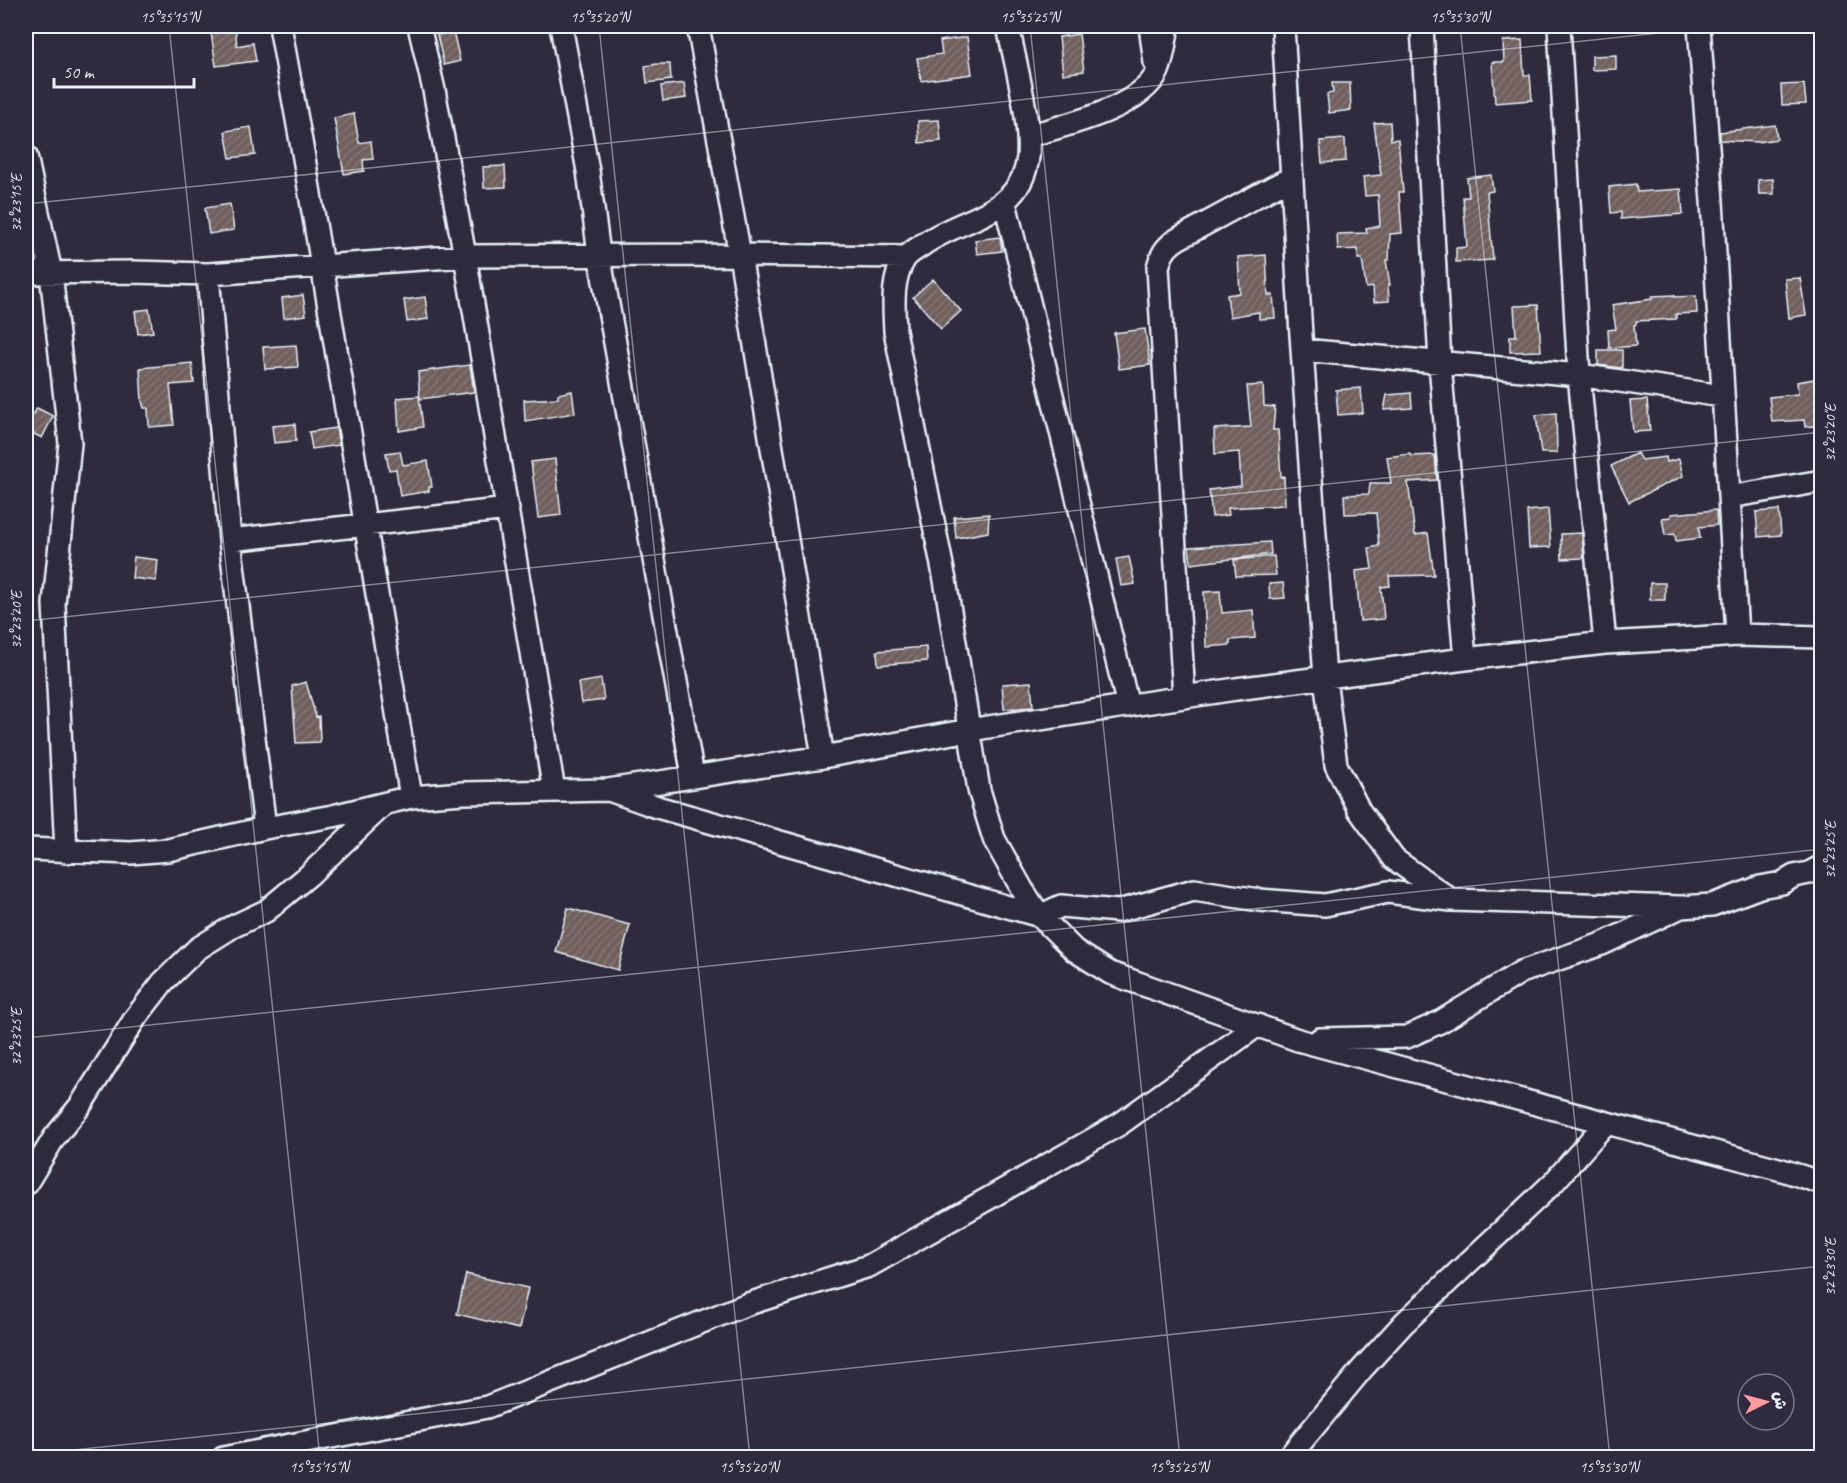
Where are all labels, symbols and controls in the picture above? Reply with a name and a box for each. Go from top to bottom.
text: 15°35'15"N [140,8,203,27]
text: 15°35'20"N [570,8,633,27]
text: 15°35'25"N [1000,8,1063,27]
text: 15°35'30"N [1430,8,1493,27]
scale bar [54,51,194,89]
text: 50 m [63,61,96,83]
text: 32°23'15"E [7,172,26,232]
text: 32°23'20"E [1821,402,1840,462]
text: 32°23'20"E [7,589,26,649]
text: 32°23'25"E [1821,819,1840,879]
text: 32°23'25"E [7,1006,26,1066]
text: 32°23'30"E [1821,1236,1840,1296]
north arrow [1736,1372,1796,1432]
text: ش [1769,1391,1791,1410]
text: 15°35'15"N [289,1458,352,1477]
text: 15°35'20"N [719,1458,782,1477]
text: 15°35'25"N [1149,1458,1212,1477]
text: 15°35'30"N [1579,1458,1642,1477]

